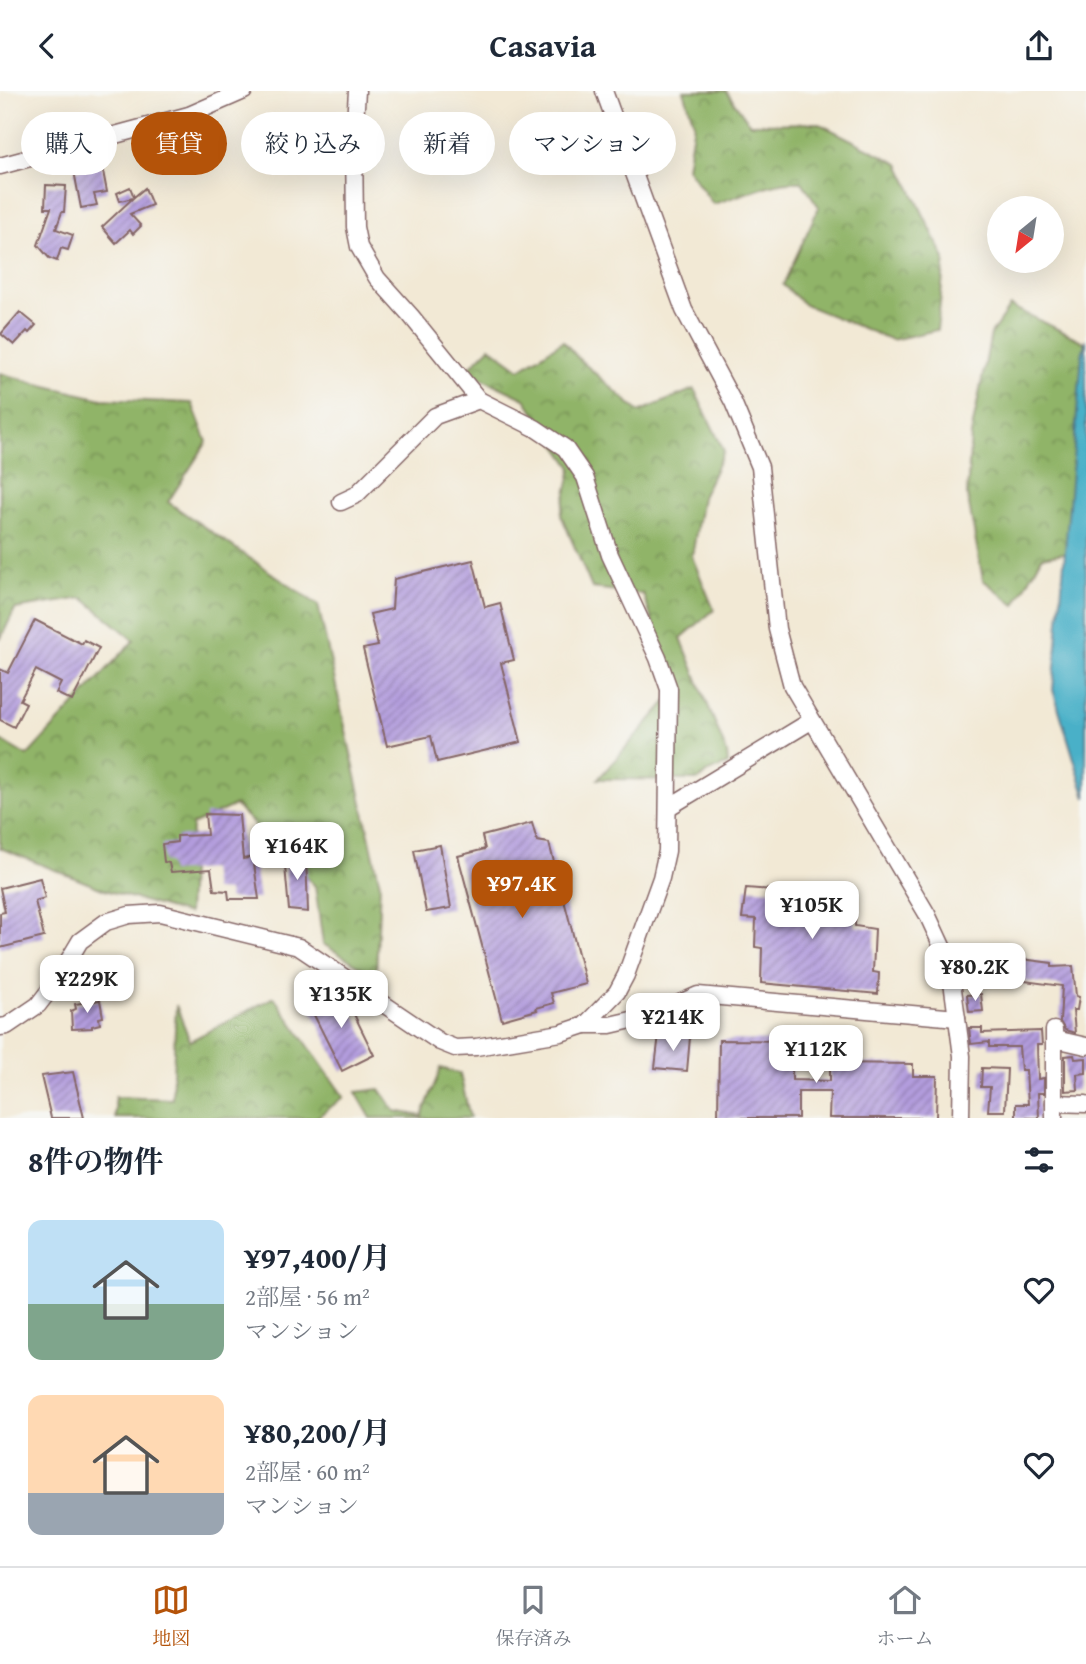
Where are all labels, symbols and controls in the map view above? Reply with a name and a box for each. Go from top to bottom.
text: Casavia [490,22,596,69]
icon: back [28,27,66,65]
icon: share [1020,27,1058,65]
chip: 購入 [21,112,117,175]
chip: 賃貸 [131,112,227,175]
chip: 絞り込み [241,112,385,175]
chip: 新着 [399,112,495,175]
chip: マンション [509,112,676,175]
north arrow [987,196,1064,273]
map controls [987,196,1064,273]
pin: ¥164K [248,823,346,882]
text: ¥164K [266,828,328,861]
pin: ¥97.4K [465,861,579,920]
text: ¥97.4K [488,866,556,899]
pin: ¥105K [763,881,861,941]
text: ¥105K [781,887,843,920]
pin: ¥80.2K [918,943,1032,1003]
text: ¥80.2K [941,949,1009,982]
pin: ¥229K [38,955,136,1015]
text: ¥229K [56,961,118,994]
pin: ¥135K [292,971,390,1030]
text: ¥135K [310,976,372,1009]
pin: ¥214K [624,993,722,1053]
text: ¥214K [642,999,704,1032]
pin: ¥112K [767,1025,865,1085]
text: ¥112K [785,1031,847,1064]
text: 8件の物件 [28,1139,164,1183]
icon: filters [1020,1141,1058,1179]
text: ¥97,400/月 [245,1235,391,1279]
icon: home [84,1248,168,1332]
icon: heart [1020,1271,1058,1309]
text: 2部屋 · 56 m² [245,1280,370,1313]
text: マンション [245,1314,359,1347]
text: ¥80,200/月 [245,1410,391,1454]
icon: home [84,1423,168,1507]
icon: heart [1020,1446,1058,1484]
text: 2部屋 · 60 m² [245,1455,370,1488]
text: マンション [245,1489,359,1522]
tab: 地図 [152,1581,191,1652]
tab: 保存済み [495,1581,572,1652]
tab: ホーム [876,1581,934,1652]

